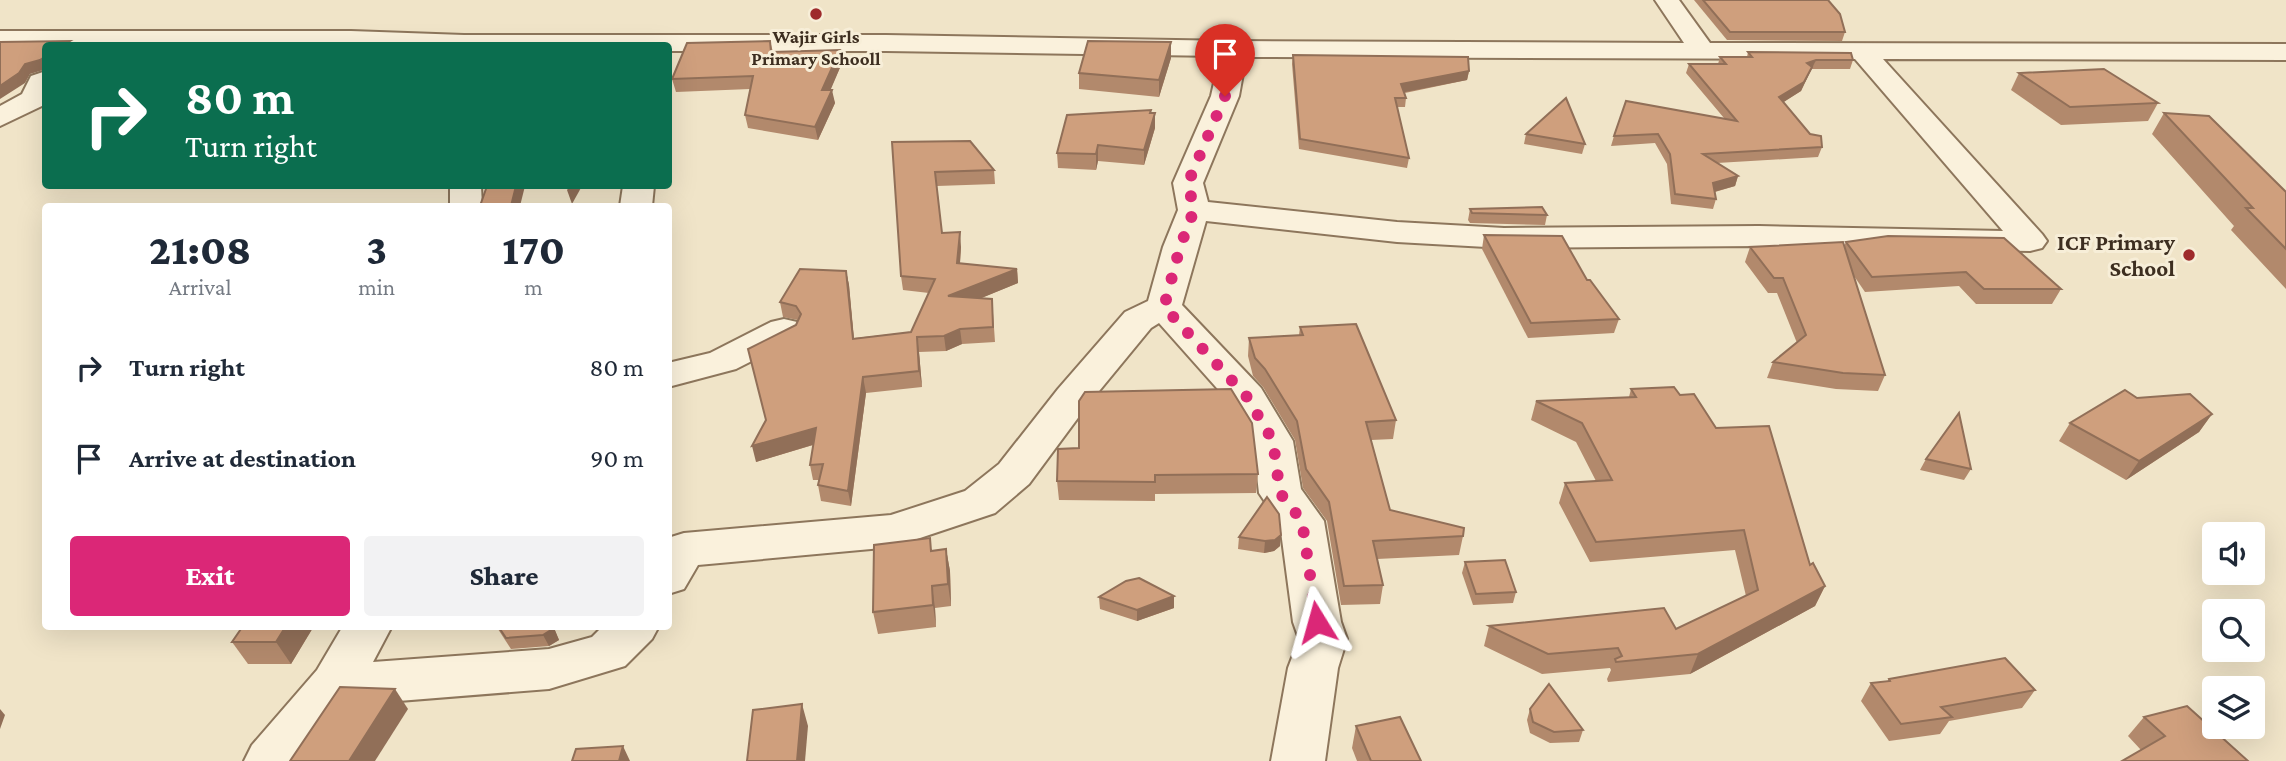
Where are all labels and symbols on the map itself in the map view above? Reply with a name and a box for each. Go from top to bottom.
marker: Wajir Girls Primary Schooll [808,6,824,22]
pin [1195,24,1255,96]
place label: Wajir Girls Primary Schooll [751,26,881,69]
place label: ICF Primary School [2057,229,2176,281]
marker: ICF Primary School [2181,247,2197,263]
position arrow [1280,585,1354,659]

